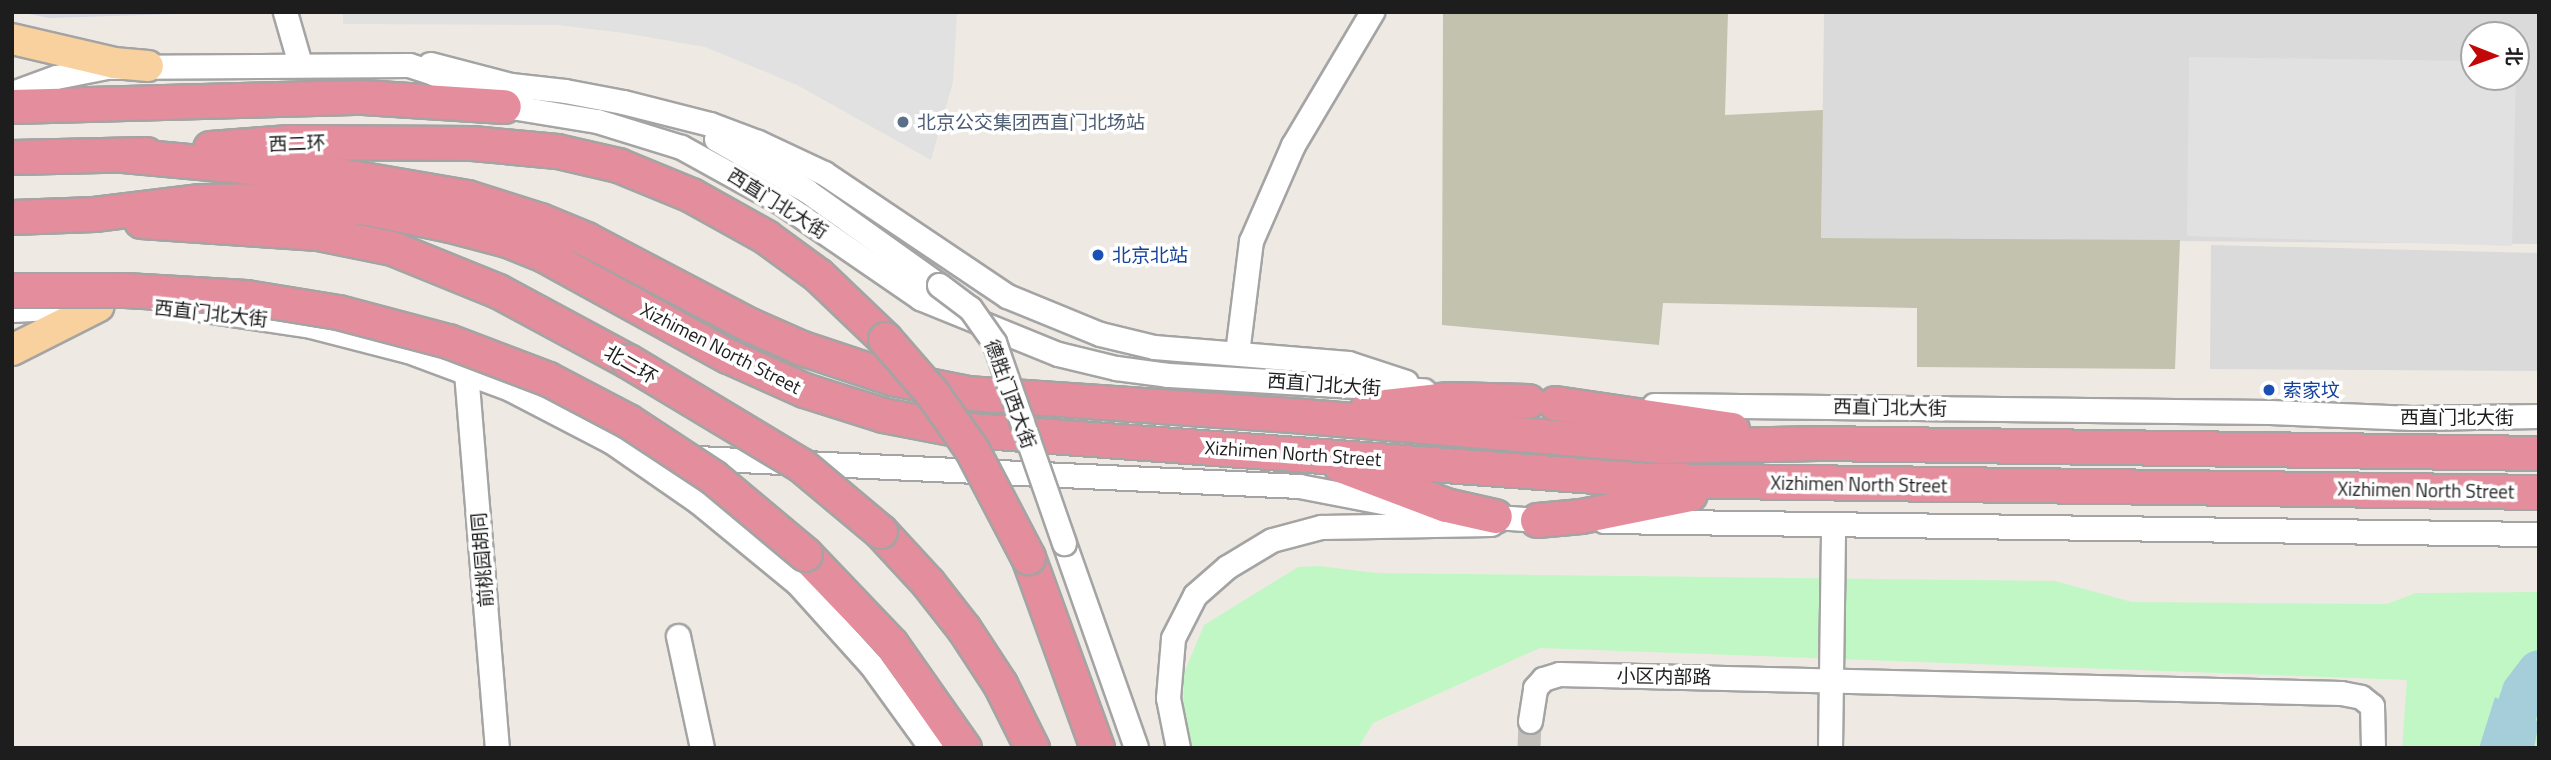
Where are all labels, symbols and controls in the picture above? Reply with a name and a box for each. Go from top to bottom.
north arrow [2460,21,2530,91]
text: 北 [2500,47,2529,66]
place label: 北京公交集团西直门北场站 [917,111,1145,133]
marker: 北京公交集团西直门北场站 [895,114,911,130]
street label: 西二环 [268,131,326,155]
street label: 西直门北大街 [724,163,832,243]
place label: 北京北站 [1112,244,1188,266]
marker: 北京北站 [1090,247,1106,263]
street label: 西直门北大街 [153,296,269,330]
street label: Xizhimen North Street [637,298,805,398]
street label: 德胜门西大街 [981,337,1041,451]
street label: 北二环 [601,340,661,388]
street label: 西直门北大街 [1266,369,1382,399]
place label: 索家坟 [2283,379,2340,401]
marker: 索家坟 [2261,382,2277,398]
street label: 西直门北大街 [1833,395,1947,419]
street label: 西直门北大街 [2400,406,2514,428]
street label: Xizhimen North Street [1204,435,1382,471]
street label: Xizhimen North Street [1770,471,1948,497]
street label: Xizhimen North Street [2337,477,2515,503]
street label: 前桃园胡同 [467,512,497,608]
street label: 小区内部路 [1616,664,1712,688]

